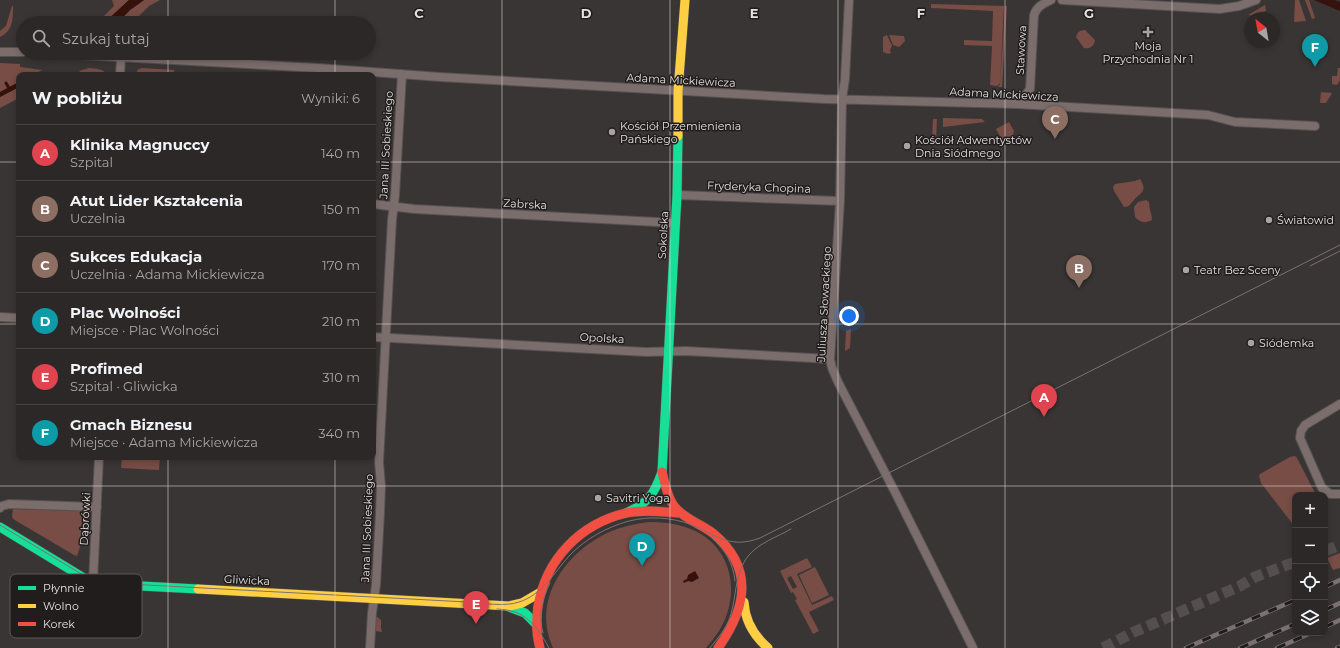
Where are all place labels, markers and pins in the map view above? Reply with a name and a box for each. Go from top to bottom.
marker: Moja Przychodnia Nr 1 [1142,26,1154,38]
pin: F [1302,34,1328,67]
place label: Moja Przychodnia Nr 1 [1102,39,1194,66]
pin: C [1042,106,1068,139]
place label: Kościół Przemienienia Pańskiego [620,119,741,146]
marker: Kościół Przemienienia Pańskiego [607,127,617,137]
place label: Kościół Adwentystów Dnia Siódmego [915,133,1032,160]
marker: Kościół Adwentystów Dnia Siódmego [902,141,912,151]
place label: Światowid [1277,213,1334,227]
marker: Światowid [1264,215,1274,225]
pin: B [1066,255,1092,288]
place label: Teatr Bez Sceny [1194,263,1281,277]
marker: Teatr Bez Sceny [1181,265,1191,275]
place label: Siódemka [1259,336,1314,350]
marker: Siódemka [1246,338,1256,348]
pin: A [1031,384,1057,417]
place label: Savitri Yoga [606,491,670,505]
marker: Savitri Yoga [593,493,603,503]
pin: D [629,533,655,566]
pin: E [463,591,489,624]

